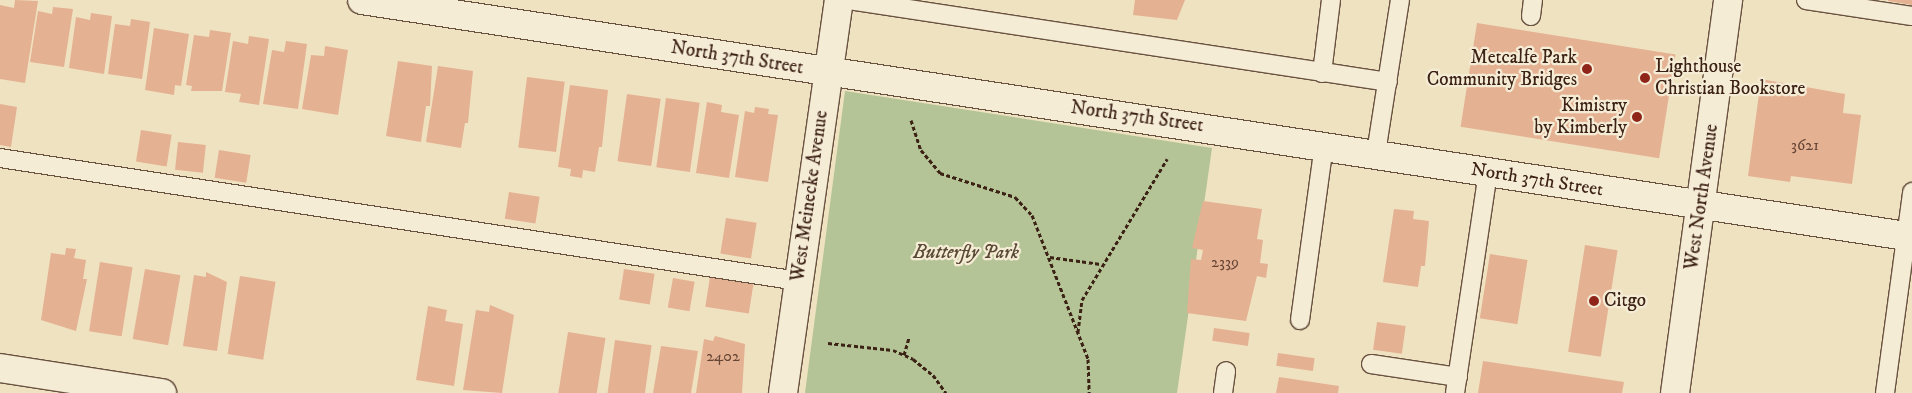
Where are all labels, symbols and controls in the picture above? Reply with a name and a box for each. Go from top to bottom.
street label: North 37th Street [669,36,805,80]
place label: Metcalfe Park Community Bridges [1427,47,1577,91]
place label: Lighthouse Christian Bookstore [1655,56,1805,100]
marker: Metcalfe Park Community Bridges [1581,63,1593,75]
marker: Lighthouse Christian Bookstore [1639,72,1651,84]
place label: Kimistry by Kimberly [1534,95,1627,139]
street label: North 37th Street [1069,96,1205,138]
street label: West Meinecke Avenue [787,109,833,283]
marker: Kimistry by Kimberly [1631,111,1643,123]
street label: West North Avenue [1680,123,1724,271]
house number: 3621 [1791,135,1819,155]
street label: North 37th Street [1469,158,1605,202]
park label: Butterfly Park [913,242,1019,264]
house number: 2339 [1211,252,1239,272]
place label: Citgo [1604,290,1646,312]
marker: Citgo [1588,295,1600,307]
house number: 2402 [706,346,740,366]

